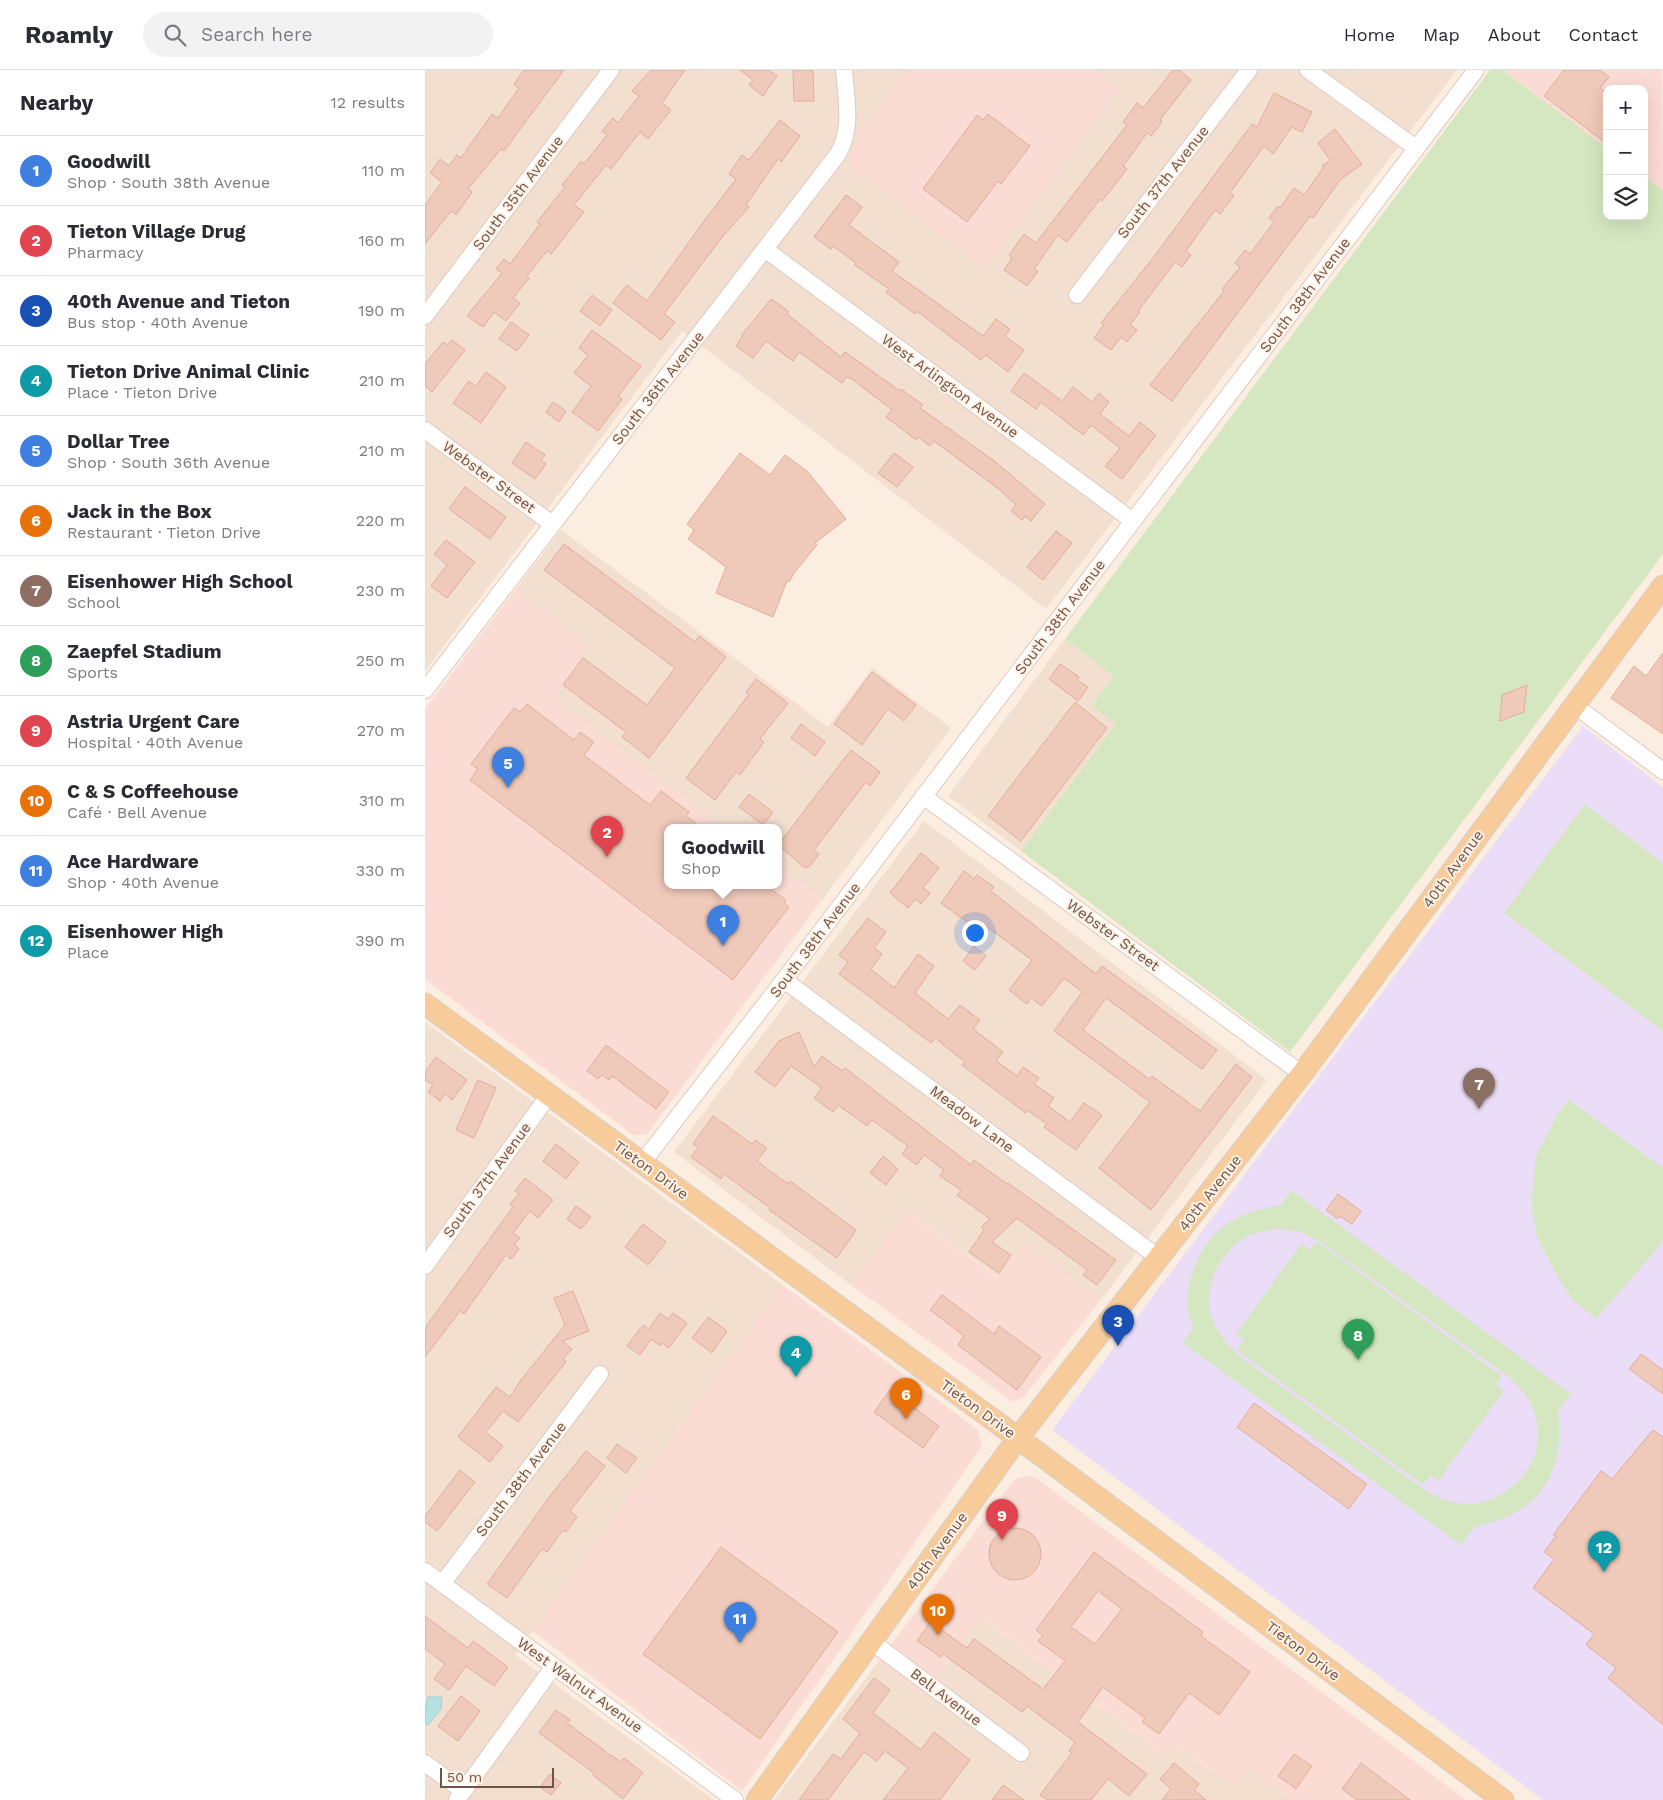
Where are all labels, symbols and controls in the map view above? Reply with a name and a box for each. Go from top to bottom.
search box [143,12,493,57]
text: Roamly [25,21,113,49]
icon: search [161,21,189,49]
text: Search here [201,23,312,46]
text: Home [1344,24,1395,45]
text: Map [1423,24,1460,45]
text: About [1488,24,1540,45]
text: Contact [1568,24,1638,45]
map controls [1603,85,1648,220]
button: + [1603,85,1648,130]
text: Nearby [20,90,93,115]
text: 12 results [330,93,405,112]
street label: South 37th Avenue [1113,122,1213,242]
button: − [1603,130,1648,175]
street label: South 35th Avenue [469,132,567,254]
text: Goodwill [67,150,150,173]
text: 1 [33,161,39,180]
text: 110 m [362,161,405,180]
text: Shop · South 38th Avenue [67,173,270,192]
button: layers [1603,175,1648,220]
text: Tieton Village Drug [67,220,245,243]
text: 2 [31,231,41,250]
text: 160 m [358,231,405,250]
street label: South 38th Avenue [1256,234,1354,356]
text: Pharmacy [67,243,143,262]
text: 40th Avenue and Tieton [67,290,290,313]
text: 3 [31,301,41,320]
text: 190 m [358,301,405,320]
text: Bus stop · 40th Avenue [67,313,248,332]
street label: South 36th Avenue [608,327,708,449]
street label: West Arlington Avenue [878,330,1022,442]
text: Tieton Drive Animal Clinic [67,360,309,383]
text: 4 [31,371,41,390]
text: 210 m [359,371,405,390]
text: Place · Tieton Drive [67,383,217,402]
text: Dollar Tree [67,430,170,453]
street label: Webster Street [439,437,540,517]
text: 5 [31,441,41,460]
text: 210 m [359,441,405,460]
text: Shop · South 36th Avenue [67,453,270,472]
text: Jack in the Box [67,500,212,523]
text: 6 [31,511,41,530]
text: 220 m [356,511,405,530]
text: Restaurant · Tieton Drive [67,523,261,542]
street label: South 38th Avenue [1011,556,1109,678]
text: Eisenhower High School [67,570,293,593]
text: 7 [31,581,41,600]
text: 230 m [356,581,405,600]
text: School [67,593,120,612]
text: Zaepfel Stadium [67,640,222,663]
text: 8 [31,651,41,670]
text: 250 m [356,651,405,670]
text: Sports [67,663,118,682]
text: Astria Urgent Care [67,710,240,733]
text: 9 [31,721,41,740]
text: 270 m [357,721,405,740]
text: Hospital · 40th Avenue [67,733,243,752]
pin: 5 [492,747,524,788]
text: C & S Coffeehouse [67,780,238,803]
text: 10 [27,791,45,810]
text: 310 m [359,791,405,810]
text: Café · Bell Avenue [67,803,207,822]
pin: 2 [591,816,623,857]
popup [664,824,782,889]
street label: 40th Avenue [1419,827,1487,911]
text: Goodwill [681,836,765,859]
text: Ace Hardware [67,850,199,873]
text: Shop [681,859,721,878]
text: 11 [29,861,43,880]
text: 330 m [356,861,405,880]
text: Shop · 40th Avenue [67,873,219,892]
street label: South 38th Avenue [766,879,864,1001]
street label: Webster Street [1063,895,1164,975]
pin: 1 [707,905,739,946]
text: Eisenhower High [67,920,224,943]
your location [962,920,988,946]
text: 12 [28,931,44,950]
text: 390 m [355,931,405,950]
text: Place [67,943,109,962]
pin: 7 [1463,1068,1495,1109]
street label: Meadow Lane [926,1082,1018,1156]
street label: South 37th Avenue [439,1119,535,1241]
street label: Tieton Drive [610,1137,692,1203]
street label: 40th Avenue [1175,1151,1245,1235]
pin: 3 [1102,1305,1134,1346]
pin: 8 [1342,1319,1374,1360]
pin: 4 [780,1336,812,1377]
street label: Tieton Drive [937,1376,1019,1442]
pin: 6 [890,1378,922,1419]
street label: South 38th Avenue [472,1418,570,1540]
pin: 9 [986,1499,1018,1540]
street label: 40th Avenue [903,1509,971,1593]
pin: 12 [1588,1531,1620,1572]
pin: 10 [922,1594,954,1635]
pin: 11 [724,1602,756,1643]
street label: Tieton Drive [1262,1617,1344,1685]
street label: West Walnut Avenue [514,1633,646,1737]
street label: Bell Avenue [907,1664,985,1730]
scale bar [440,1765,554,1788]
text: 50 m [447,1769,482,1785]

